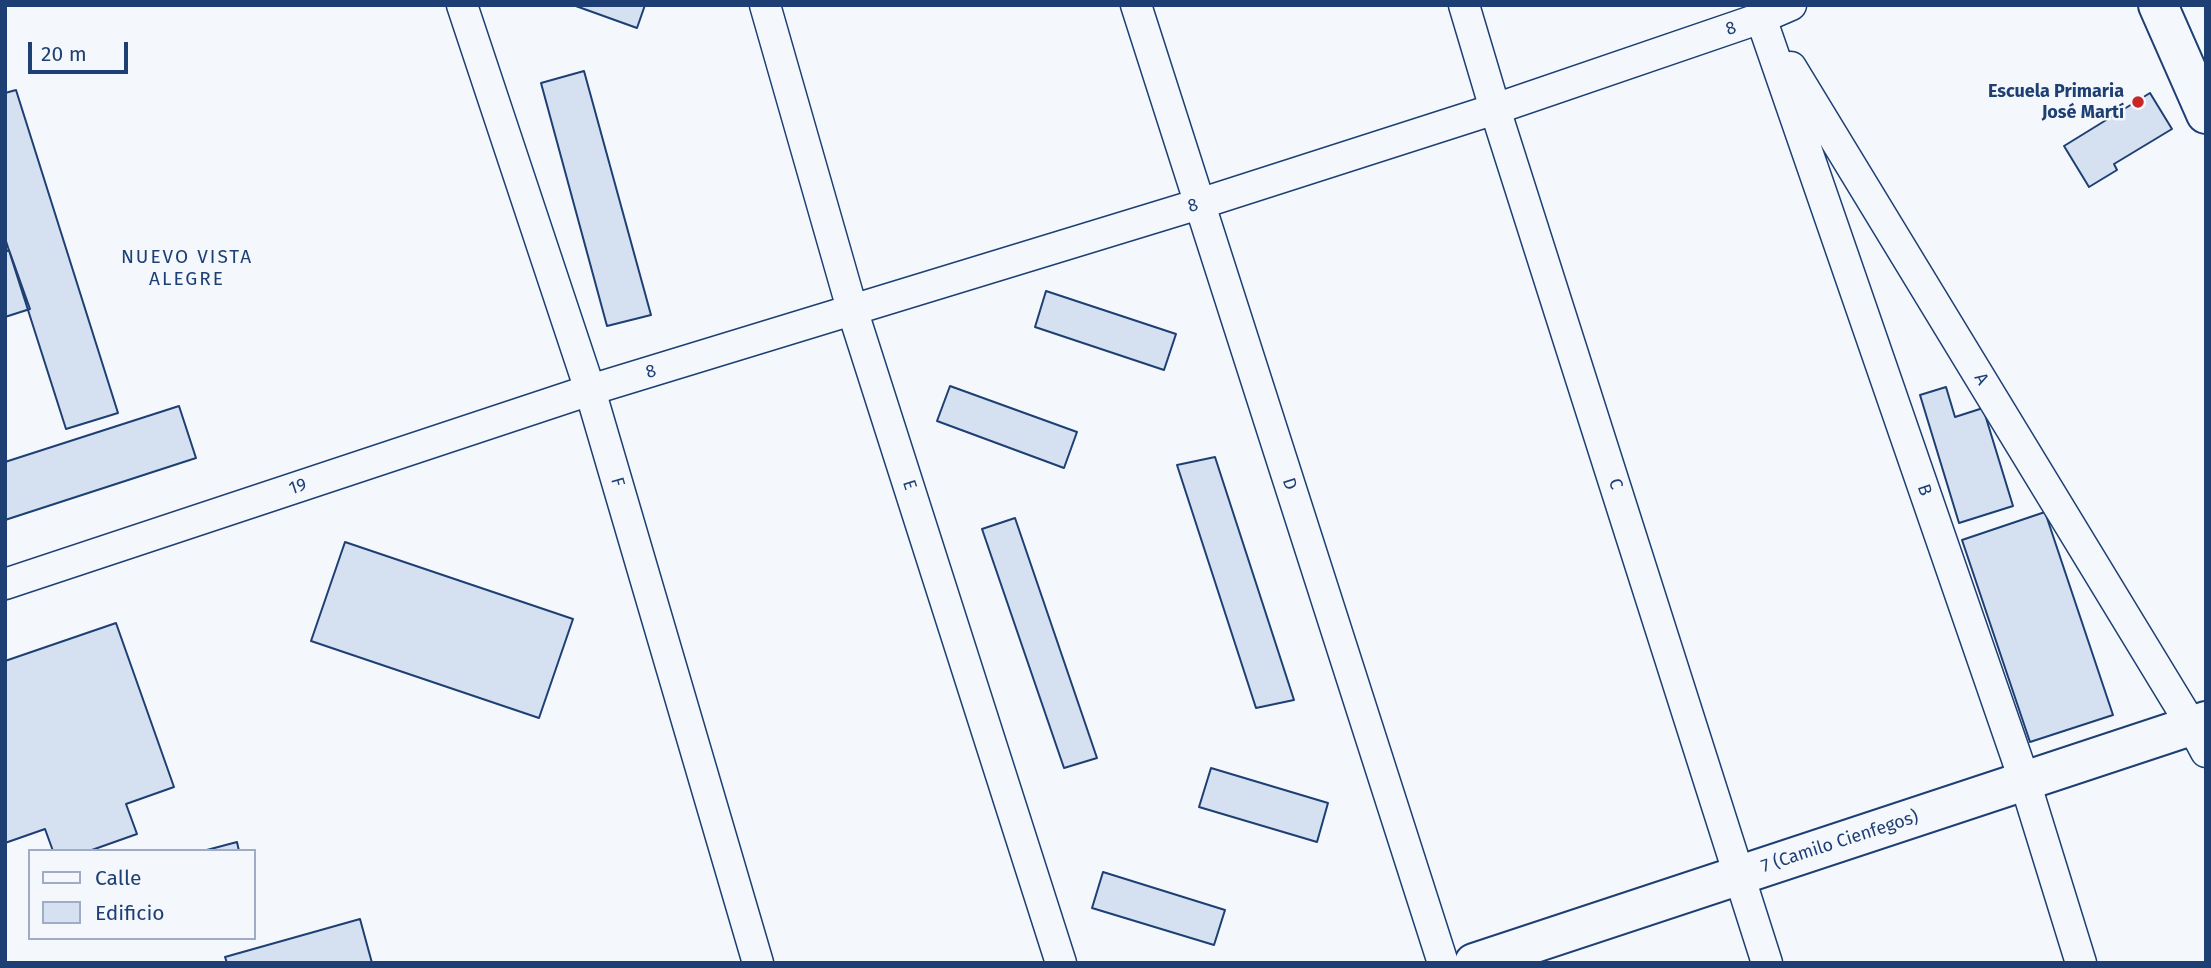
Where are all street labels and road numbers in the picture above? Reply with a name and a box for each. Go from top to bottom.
street label: 8 [1723,17,1739,41]
street label: 8 [1185,194,1201,218]
street label: 8 [643,360,659,384]
street label: A [1969,369,1993,389]
street label: 19 [286,474,310,500]
street label: F [605,475,629,489]
street label: D [1277,475,1301,493]
street label: C [1603,476,1627,492]
street label: E [897,477,921,493]
street label: B [1912,481,1936,499]
street label: 7 (Camilo Cienfegos) [1759,806,1921,878]

